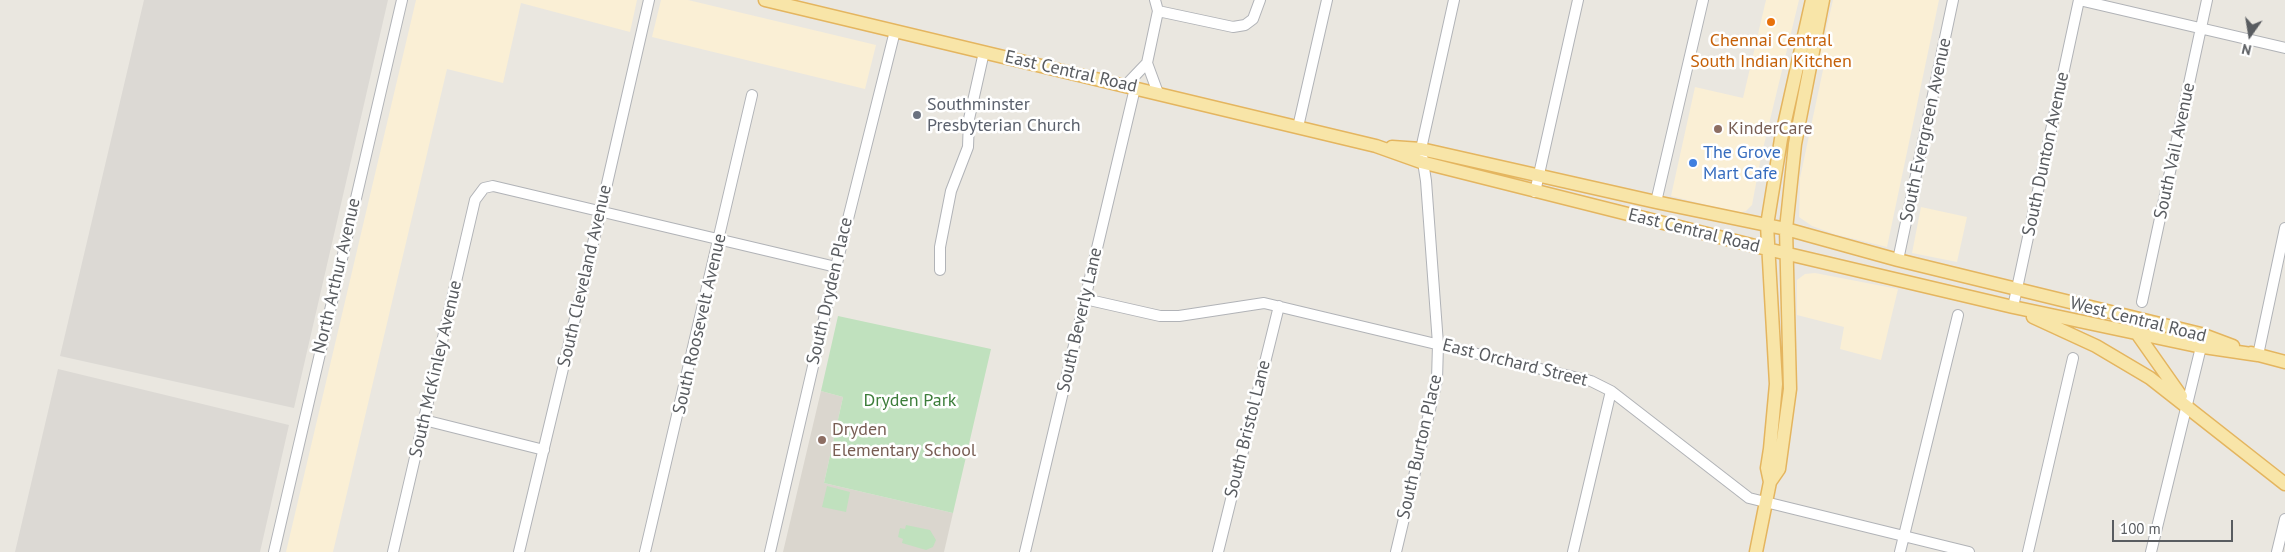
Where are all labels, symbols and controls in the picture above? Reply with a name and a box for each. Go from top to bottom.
north arrow [2225,10,2275,60]
marker: Chennai Central South Indian Kitchen [1765,16,1777,28]
place label: Chennai Central South Indian Kitchen [1690,30,1852,72]
street label: South Evergreen Avenue [1896,36,1956,224]
text: N [2240,40,2253,59]
street label: East Central Road [1003,46,1139,98]
street label: South Dunton Avenue [2018,70,2074,238]
street label: South Vail Avenue [2150,81,2200,221]
place label: Southminster Presbyterian Church [927,94,1081,136]
marker: Southminster Presbyterian Church [911,109,923,121]
place label: KinderCare [1728,118,1813,140]
marker: KinderCare [1712,123,1724,135]
place label: The Grove Mart Cafe [1703,142,1781,184]
marker: The Grove Mart Cafe [1687,157,1699,169]
street label: South Cleveland Avenue [554,183,616,369]
street label: North Arthur Avenue [309,196,365,356]
street label: East Central Road [1626,204,1762,258]
street label: South Dryden Place [803,215,857,367]
street label: South Roosevelt Avenue [669,231,731,417]
street label: South Beverly Lane [1053,245,1107,395]
street label: South McKinley Avenue [405,278,467,460]
street label: West Central Road [2068,293,2208,347]
street label: East Orchard Street [1440,335,1590,391]
street label: South Bristol Lane [1220,358,1276,500]
street label: South Burton Place [1393,373,1447,521]
park label: Dryden Park [864,390,956,412]
place label: Dryden Elementary School [832,419,976,462]
marker: Dryden Elementary School [816,434,828,446]
scale bar [2115,510,2236,542]
text: 100 m [2120,519,2161,538]

